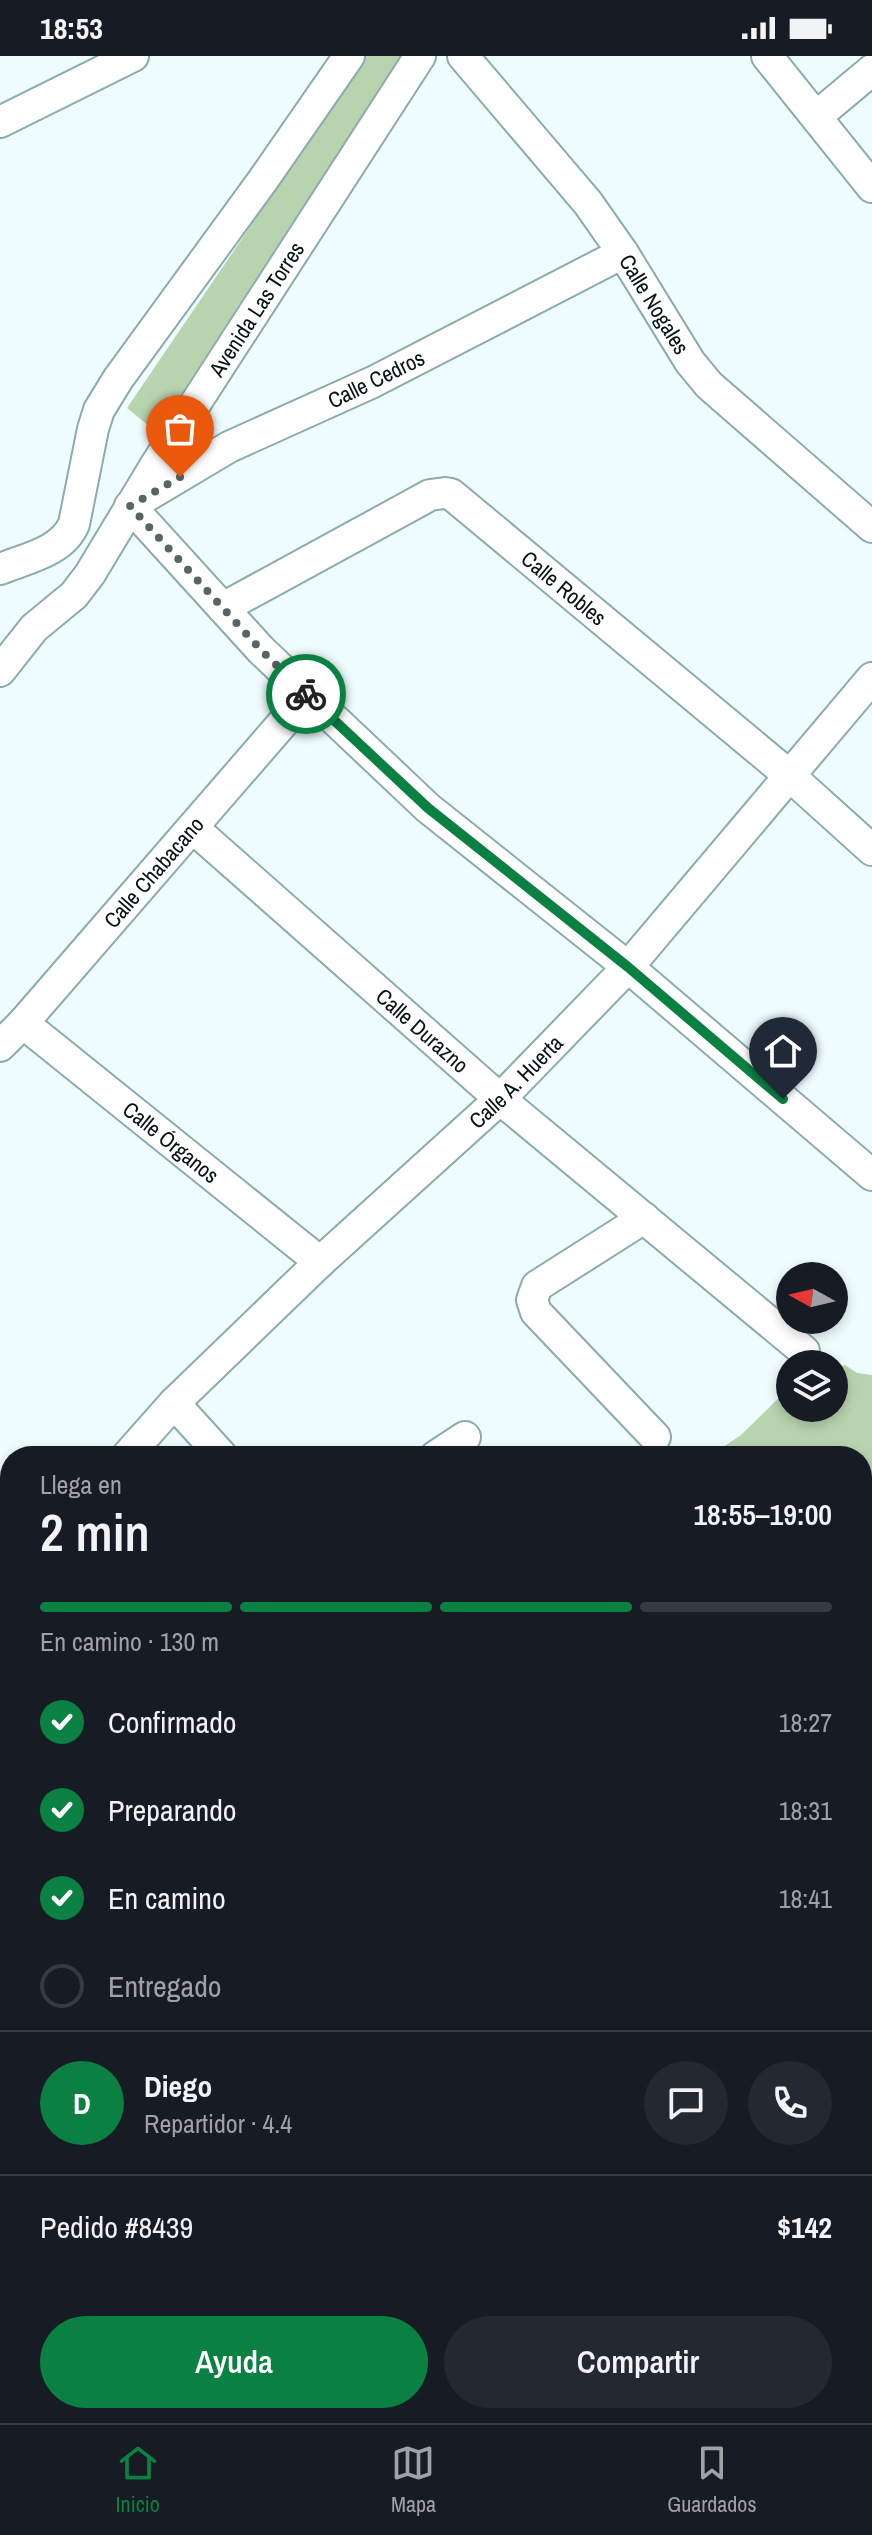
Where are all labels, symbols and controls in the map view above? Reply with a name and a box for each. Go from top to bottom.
text: 18:53 [40,8,103,48]
street label: Avenida Las Torres [201,236,311,383]
street label: Calle Nogales [612,248,697,360]
street label: Calle Cedros [323,343,429,415]
pin [146,395,214,477]
icon: bag [158,407,202,451]
street label: Calle Robles [515,544,613,632]
courier [266,654,346,734]
icon: bike [284,672,328,716]
street label: Calle Chabacano [97,810,210,934]
street label: Calle Durazno [370,981,475,1080]
pin [749,1017,817,1099]
street label: Calle A. Huerta [462,1028,569,1135]
icon: home [761,1029,805,1073]
street label: Calle Órganos [117,1094,225,1190]
north arrow [776,1262,848,1334]
map controls [776,1262,848,1422]
button: layers [776,1350,848,1422]
text: Llega en [40,1467,122,1502]
text: 18:55–19:00 [693,1494,832,1534]
text: 2 min [40,1497,150,1567]
text: En camino · 130 m [40,1624,219,1659]
icon: check [40,1700,84,1744]
text: Confirmado [108,1702,237,1742]
text: 18:27 [779,1705,832,1740]
icon: check [40,1788,84,1832]
text: Preparando [108,1790,237,1830]
text: 18:31 [779,1793,832,1828]
icon: check [40,1876,84,1920]
text: En camino [108,1878,226,1918]
text: 18:41 [779,1881,832,1916]
text: Entregado [108,1966,222,2006]
button: chat [644,2061,728,2145]
button: phone [748,2061,832,2145]
text: Diego [144,2066,212,2106]
text: D [73,2083,91,2123]
text: Repartidor · 4.4 [144,2106,292,2141]
text: Pedido #8439 [40,2207,193,2247]
text: $142 [777,2207,832,2247]
button: Ayuda [40,2316,428,2408]
button: Compartir [444,2316,832,2408]
tab: Inicio [116,2441,160,2519]
tab: Mapa [391,2441,436,2519]
tab: Guardados [667,2441,756,2519]

